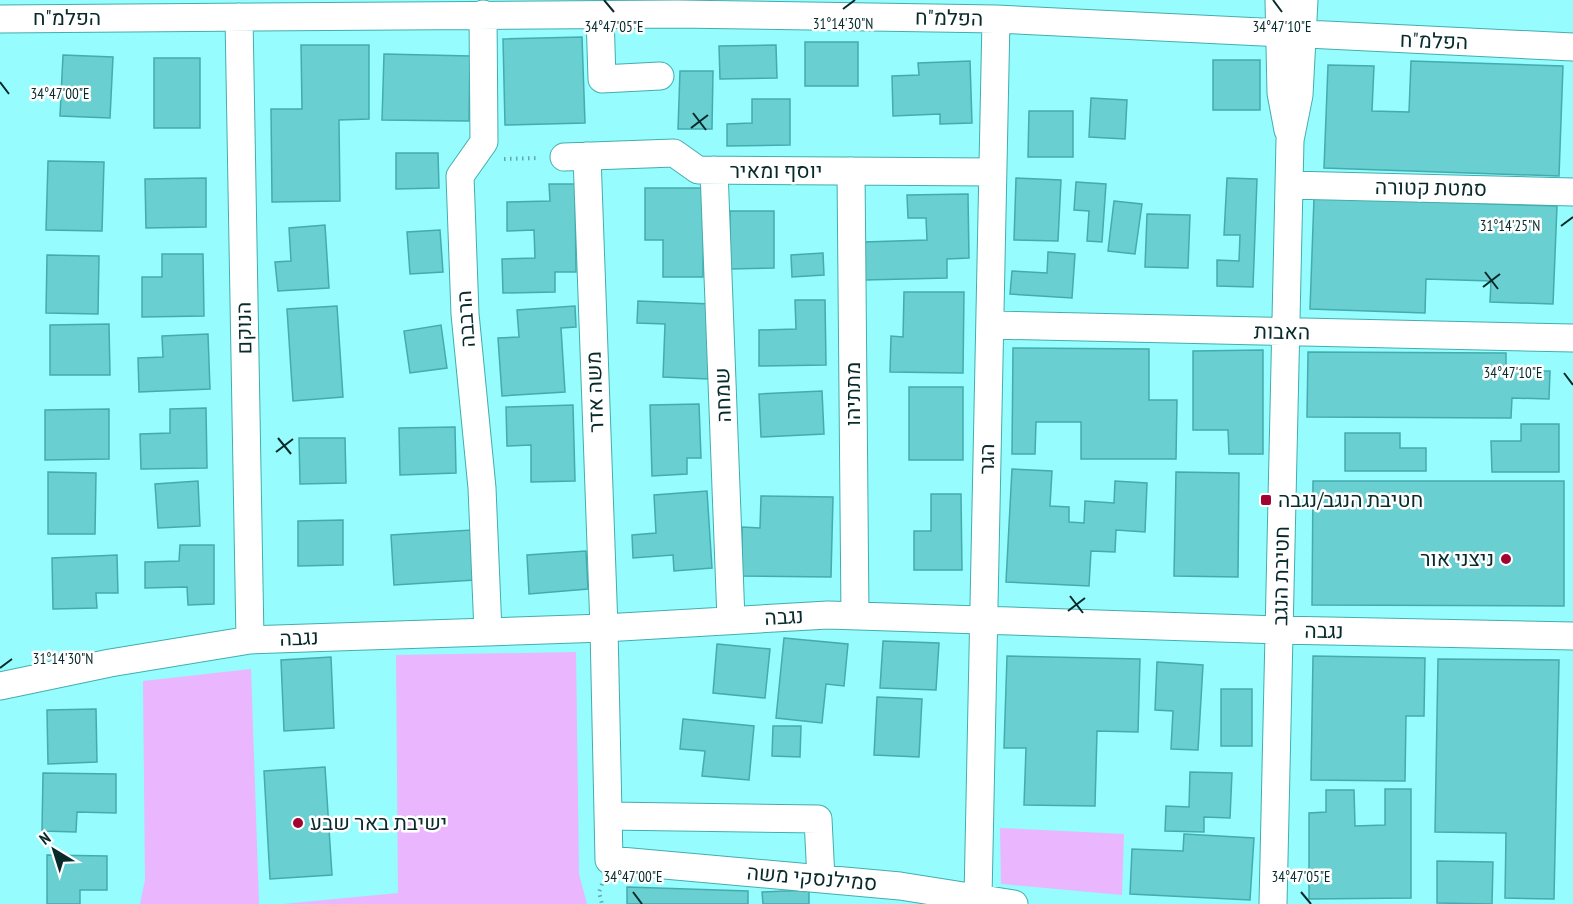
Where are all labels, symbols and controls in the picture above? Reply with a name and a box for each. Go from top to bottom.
street label: הפלמ"ח [915,3,983,32]
street label: הפלמ"ח [33,4,101,31]
text: 31°14'30"N [813,14,873,33]
text: 34°47'05"E [584,17,644,36]
text: 34°47'10"E [1252,17,1312,36]
street label: הפלמ"ח [1399,26,1469,55]
text: 34°47'00"E [30,84,90,103]
street label: יוסף ומאיר [730,157,822,184]
street label: סמטת קטורה [1375,173,1487,202]
text: 31°14'25"N [1480,216,1540,235]
street label: הרבבה [450,290,481,348]
street label: הנוקם [230,302,257,355]
street label: האבות [1254,318,1310,345]
street label: משה אדר [580,351,609,433]
street label: מתתיהו [839,362,866,426]
text: 34°47'10"E [1483,363,1543,382]
street label: שמחה [708,367,737,423]
street label: הגר [973,443,1000,475]
place label: חטיבת הנגב/נגבה [1278,486,1423,513]
marker: חטיבת הנגב/נגבה [1259,493,1273,507]
street label: חטיבת הנגב [1266,526,1295,626]
place label: ניצני אור [1420,545,1494,572]
marker: ניצני אור [1499,552,1513,566]
street label: נגבה [764,602,804,631]
street label: נגבה [1304,617,1344,644]
street label: נגבה [279,623,319,652]
text: 31°14'30"N [33,649,93,668]
place label: ישיבת באר שבע [310,809,447,836]
marker: ישיבת באר שבע [291,816,305,830]
north arrow [24,820,84,880]
text: N [35,828,54,849]
street label: סמילנסקי משה [746,858,878,897]
text: 34°47'00"E [603,867,663,886]
text: 34°47'05"E [1271,867,1331,886]

